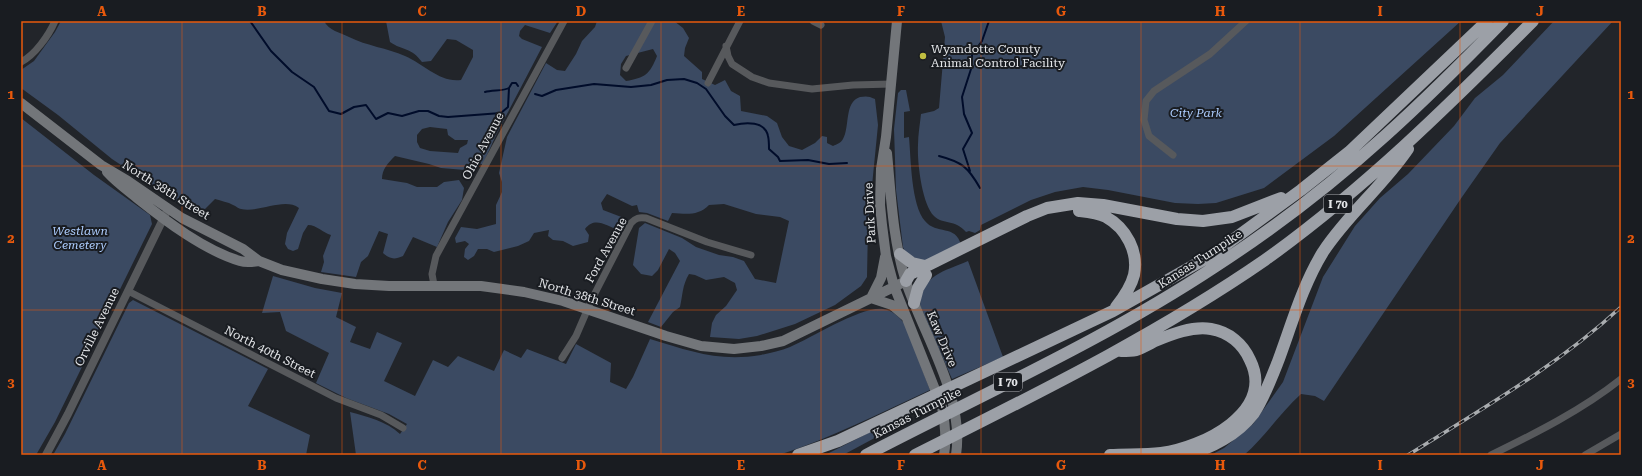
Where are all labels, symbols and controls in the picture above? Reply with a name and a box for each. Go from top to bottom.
text: A [97,4,107,19]
text: B [257,4,267,19]
text: C [417,4,427,19]
text: D [576,4,586,19]
text: E [737,4,745,19]
text: F [897,4,905,19]
text: G [1056,4,1066,19]
text: H [1215,4,1226,19]
text: I [1377,4,1383,19]
text: J [1536,4,1544,19]
place label: Wyandotte County Animal Control Facility [931,42,1066,70]
marker: Wyandotte County Animal Control Facility [918,51,928,61]
text: 1 [7,87,15,102]
text: 1 [1627,87,1635,102]
park label: City Park [1170,106,1222,120]
street label: Ohio Avenue [459,109,507,182]
street label: North 38th Street [120,157,213,223]
street label: Park Drive [861,182,879,244]
road number: I 70 [1324,195,1352,213]
street label: Ford Avenue [582,215,630,285]
park label: Westlawn Cemetery [52,224,108,252]
street label: Kansas Turnpike [1155,226,1245,291]
text: 2 [7,231,15,246]
text: 2 [1627,231,1635,246]
street label: North 38th Street [537,276,638,319]
street label: Orville Avenue [72,285,122,369]
street label: Kaw Drive [924,309,960,369]
street label: North 40th Street [222,323,318,381]
road number: I 70 [994,373,1022,391]
text: 3 [7,375,15,390]
text: 3 [1627,375,1635,390]
street label: Kansas Turnpike [870,384,964,441]
text: A [97,458,107,473]
text: B [257,458,267,473]
text: C [417,458,427,473]
text: D [576,458,586,473]
text: E [737,458,745,473]
text: F [897,458,905,473]
text: G [1056,458,1066,473]
text: H [1215,458,1226,473]
text: I [1377,458,1383,473]
text: J [1536,458,1544,473]

